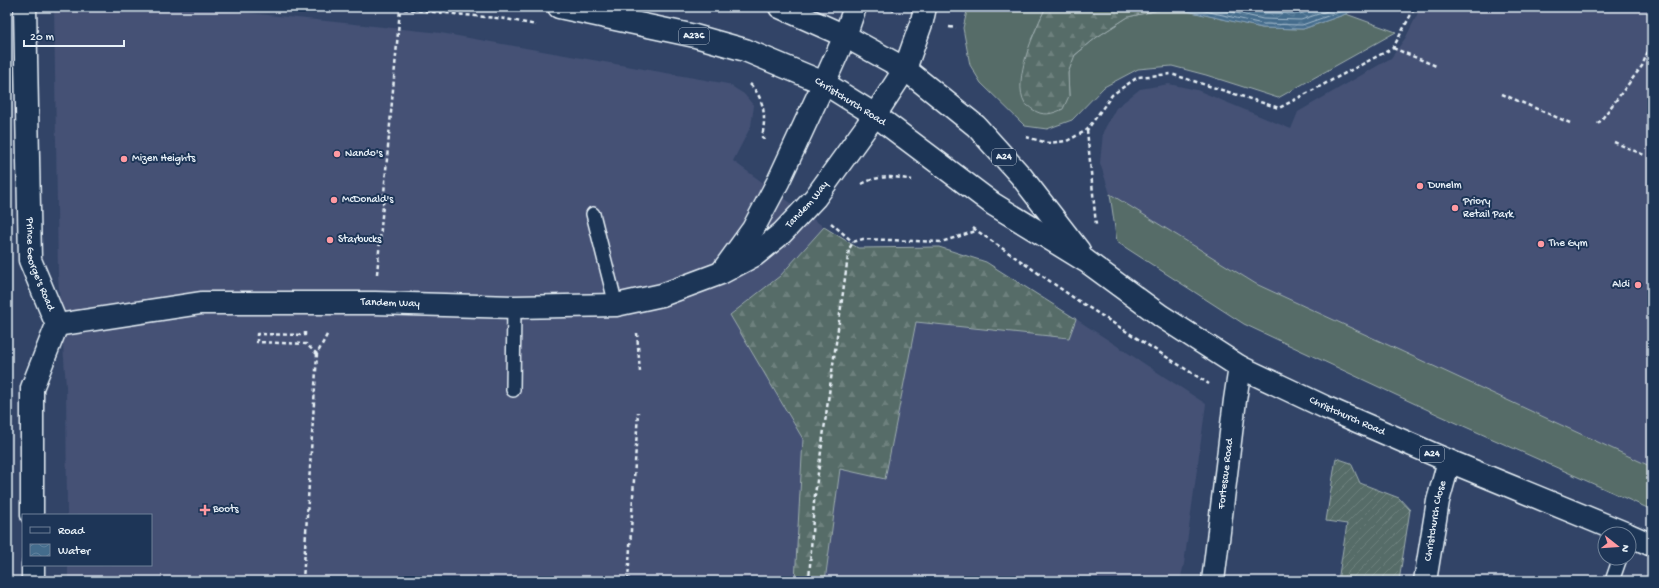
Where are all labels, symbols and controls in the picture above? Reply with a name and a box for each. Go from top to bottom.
scale bar [24,22,124,48]
road number: A236 [679,28,709,44]
text: 20 m [30,31,55,45]
street label: Christchurch Road [812,75,889,130]
place label: Nando's [345,148,383,160]
marker: Nando's [332,149,342,159]
road number: A24 [992,149,1016,165]
place label: Mizen Heights [132,153,196,165]
marker: Mizen Heights [119,154,129,164]
street label: Tandem Way [783,178,832,232]
place label: Dunelm [1427,180,1462,192]
marker: Dunelm [1415,181,1425,191]
place label: McDonald's [342,194,394,206]
marker: McDonald's [329,195,339,205]
place label: Priory Retail Park [1462,196,1515,221]
marker: Priory Retail Park [1450,203,1460,213]
street label: Prince George's Road [23,216,57,314]
place label: Starbucks [338,234,382,246]
marker: Starbucks [325,235,335,245]
place label: The Gym [1548,238,1588,250]
marker: The Gym [1536,239,1546,249]
place label: Aldi [1612,279,1630,291]
marker: Aldi [1633,280,1643,290]
street label: Tandem Way [360,297,421,310]
street label: Christchurch Road [1307,394,1388,439]
street label: Fortescue Road [1216,436,1236,511]
road number: A24 [1420,446,1444,462]
street label: Christchurch Close [1422,479,1449,562]
place label: Boots [212,504,240,516]
marker: Boots [200,505,210,515]
legend [22,514,152,566]
text: Road [58,525,85,539]
north arrow [1597,526,1637,566]
text: N [1618,543,1631,554]
text: Water [58,545,92,559]

